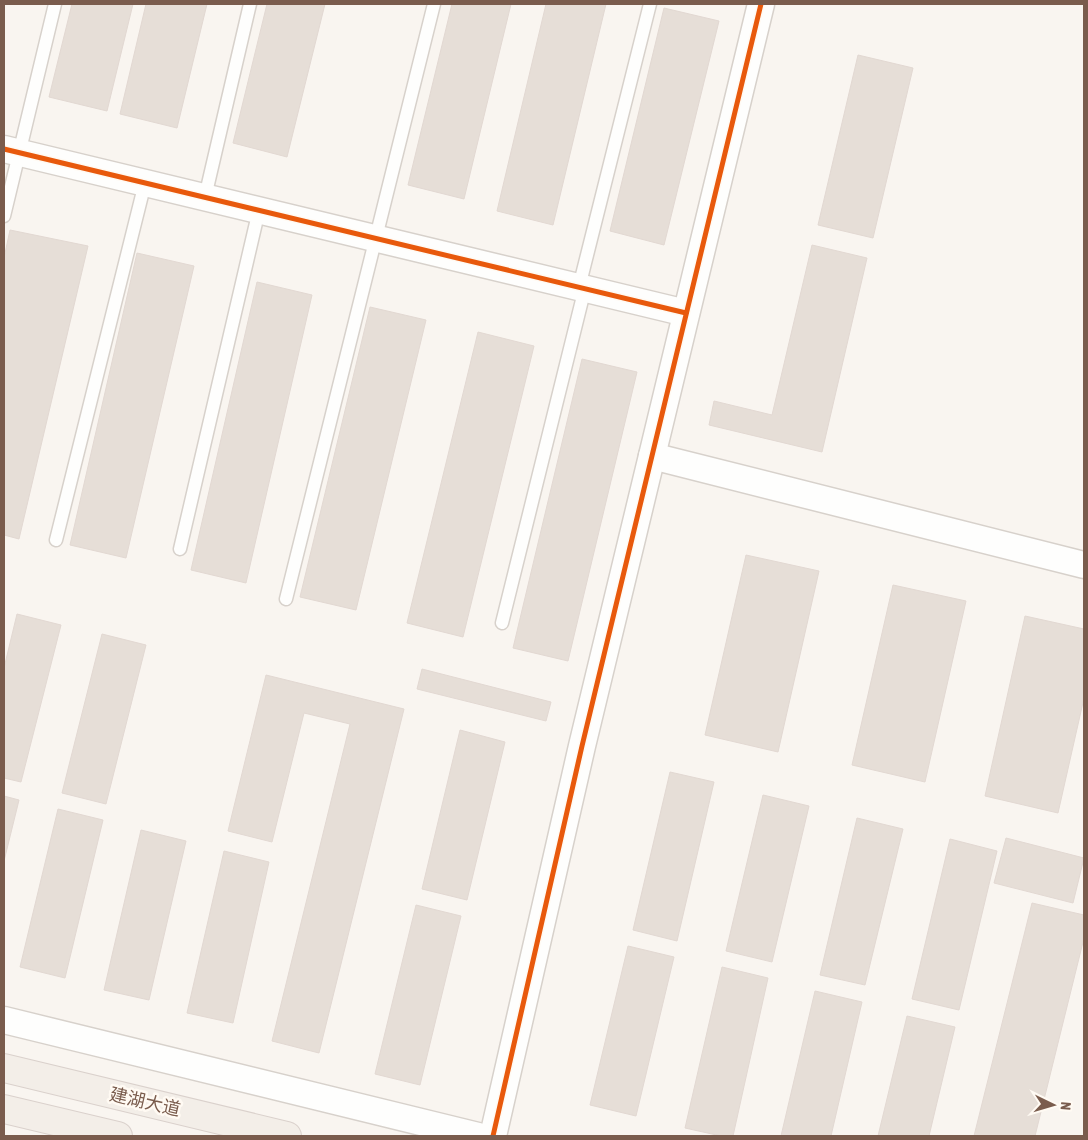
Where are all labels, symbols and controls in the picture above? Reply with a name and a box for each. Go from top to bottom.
north arrow [1028,1080,1078,1130]
street label: 建湖大道 [108,1083,183,1120]
text: N [1058,1101,1074,1111]

